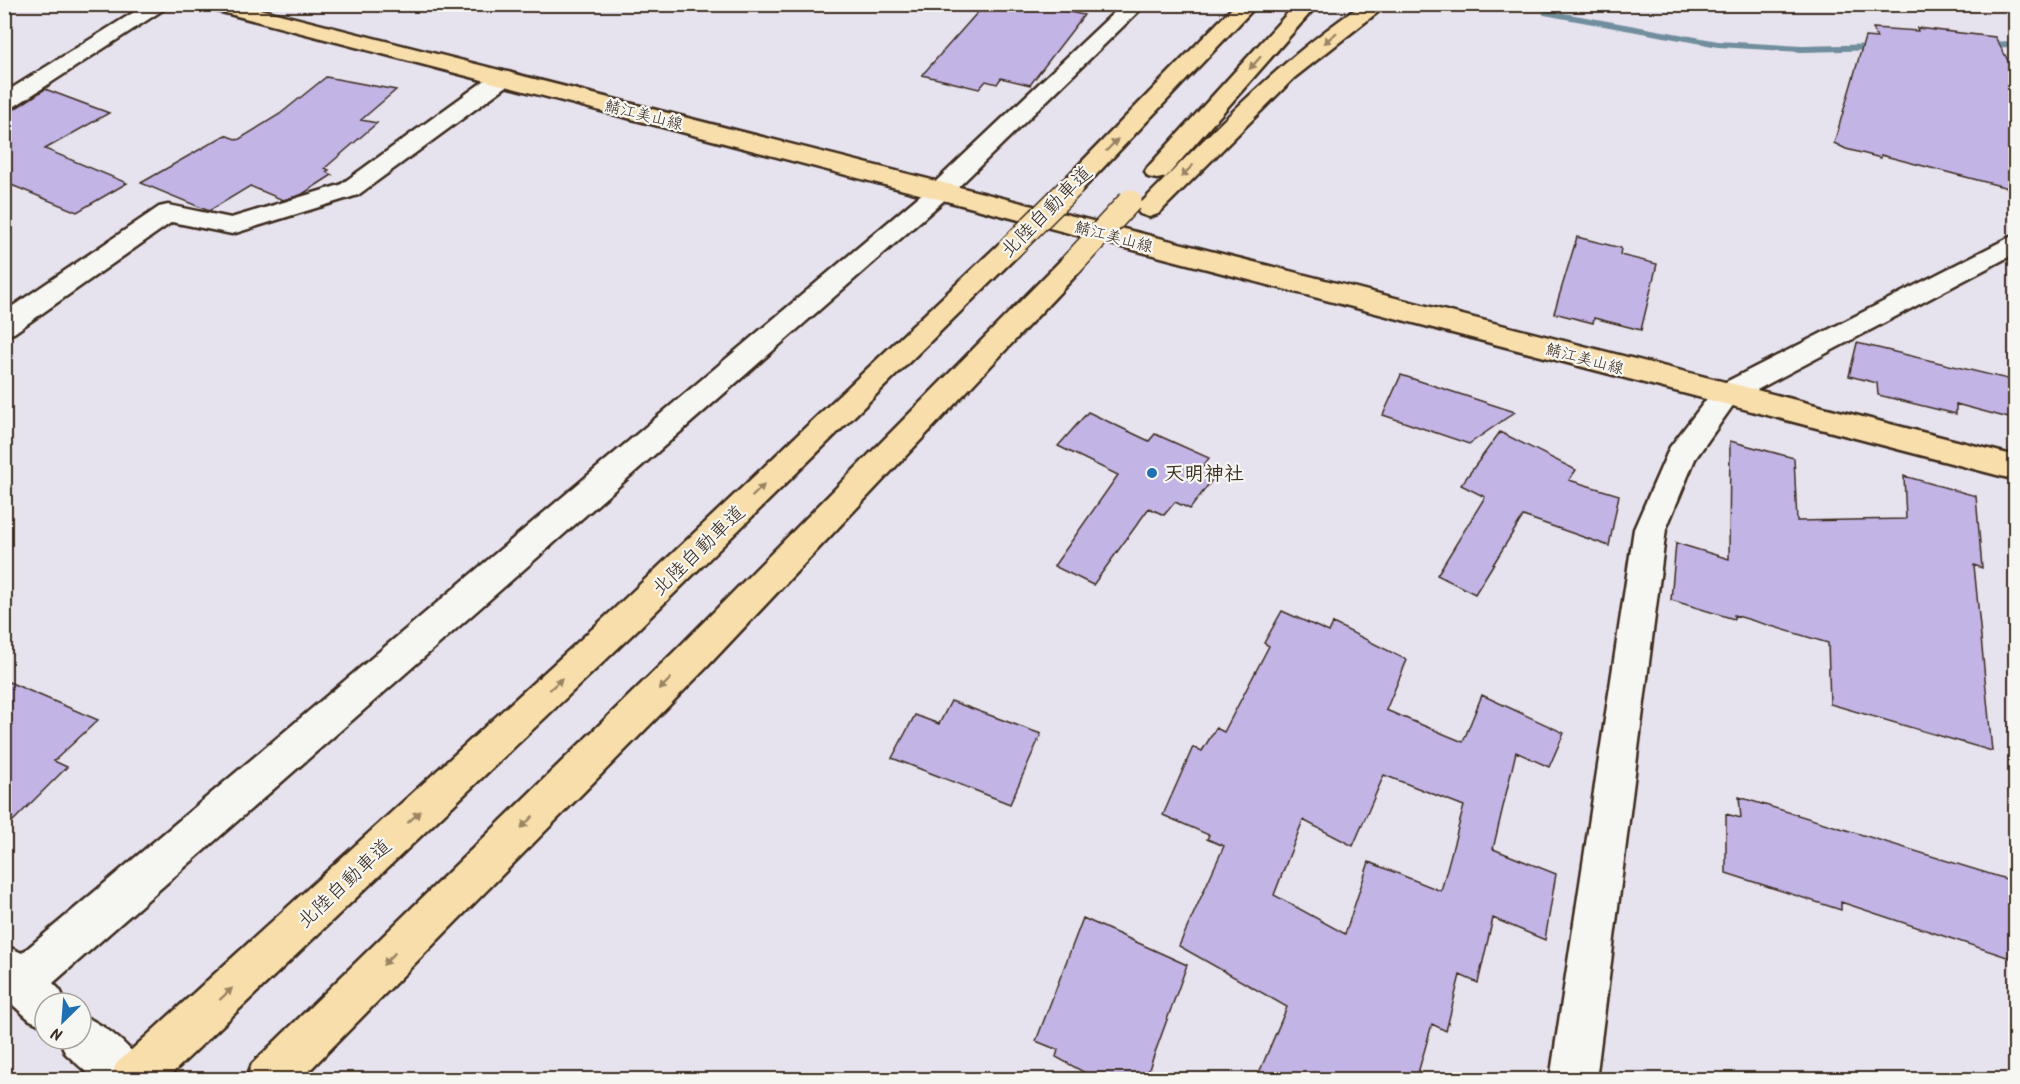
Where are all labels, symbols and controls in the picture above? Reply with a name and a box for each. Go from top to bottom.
one-way arrow [1323,32,1338,44]
one-way arrow [1248,56,1262,71]
street label: 鯖江美山線 [602,94,685,137]
one-way arrow [1105,137,1119,152]
street label: 北陸自動車道 [994,159,1101,266]
one-way arrow [1181,163,1195,177]
street label: 鯖江美山線 [1072,215,1155,260]
street label: 鯖江美山線 [1543,337,1626,382]
place label: 天明神社 [1164,459,1244,491]
marker: 天明神社 [1145,466,1159,480]
one-way arrow [751,485,765,499]
street label: 北陸自動車道 [645,498,754,605]
one-way arrow [549,677,564,691]
one-way arrow [659,677,673,691]
one-way arrow [407,811,421,825]
one-way arrow [520,814,534,828]
street label: 北陸自動車道 [291,832,400,937]
one-way arrow [382,952,396,966]
one-way arrow [218,987,232,1001]
north arrow [33,991,93,1051]
text: N [47,1020,67,1047]

